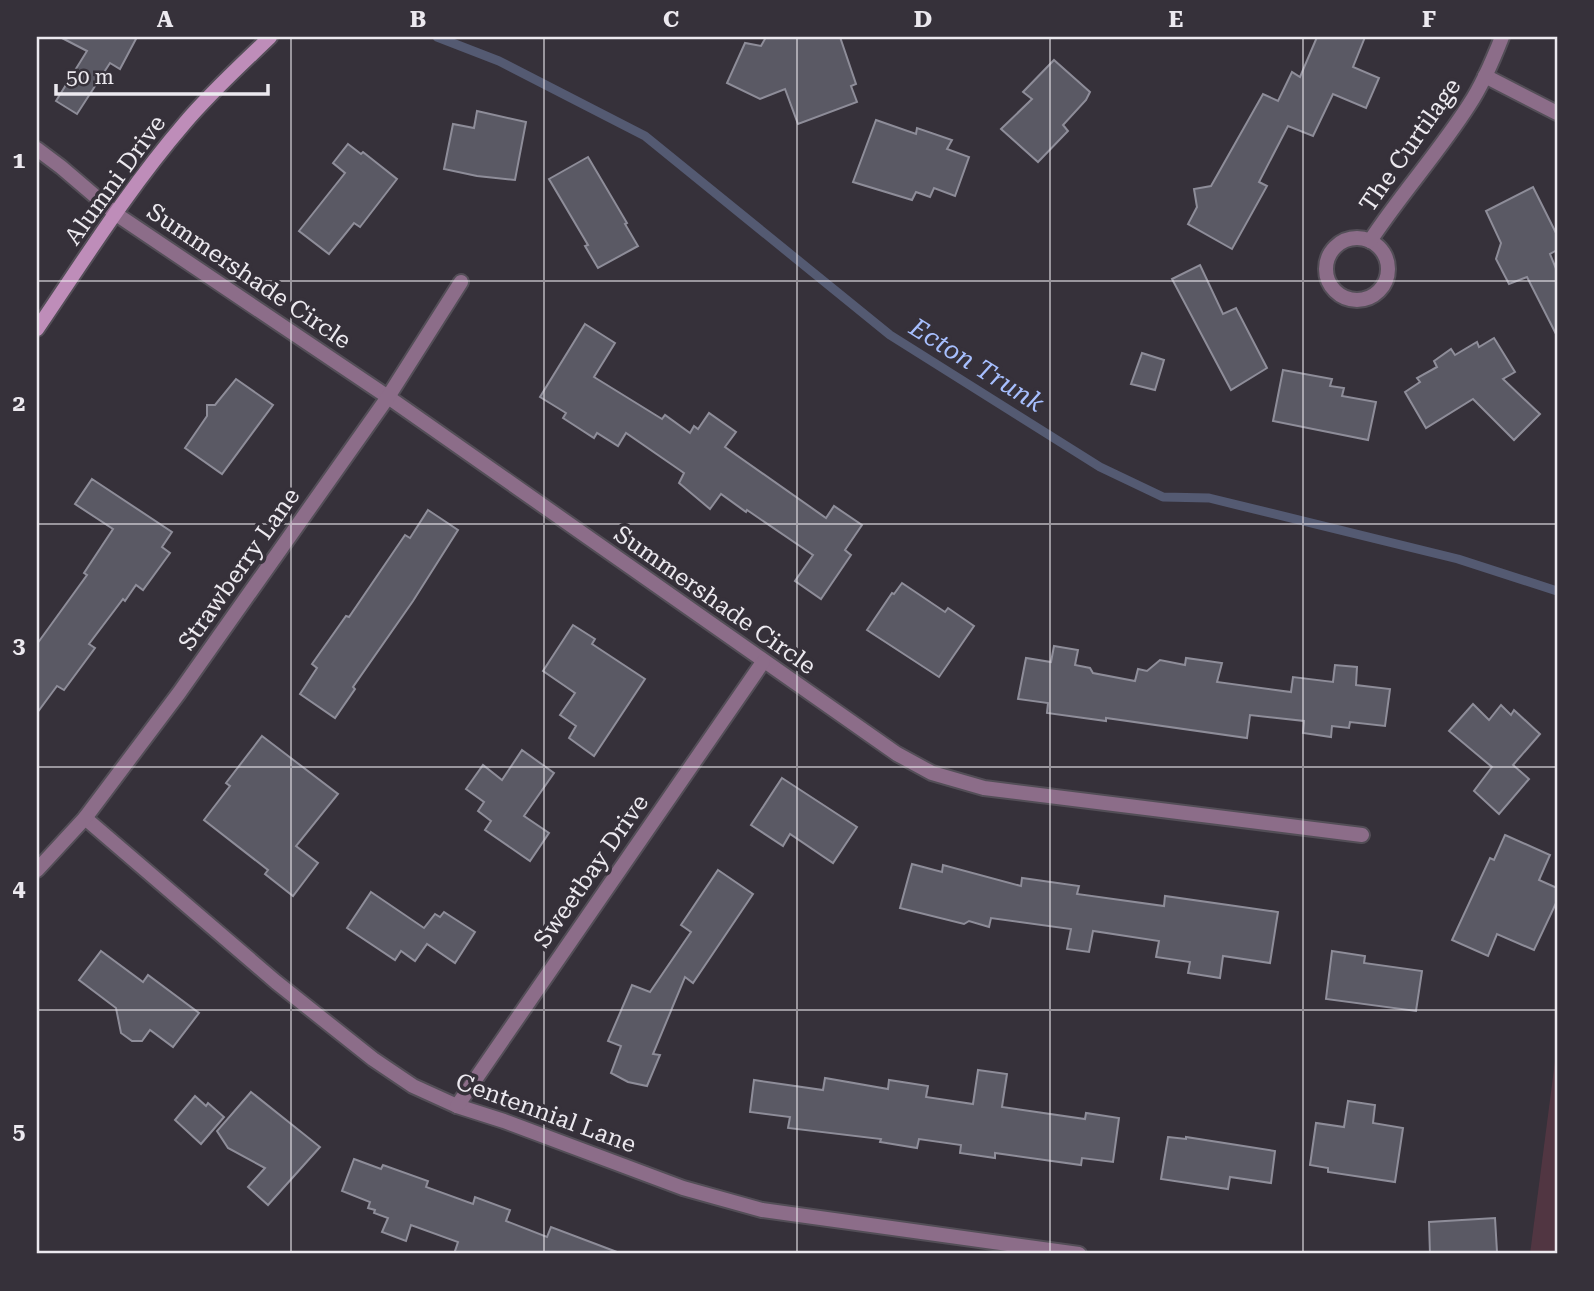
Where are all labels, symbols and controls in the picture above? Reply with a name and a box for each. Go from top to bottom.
text: A [157,6,174,33]
text: B [410,6,426,33]
text: C [663,6,679,33]
text: D [914,6,932,33]
text: E [1169,6,1183,33]
text: F [1422,6,1436,33]
scale bar [56,52,268,96]
text: 50 m [66,65,114,89]
street label: The Curtilage [1354,73,1466,217]
street label: Alumni Drive [59,110,171,250]
text: 1 [13,147,26,174]
street label: Summershade Circle [142,197,356,355]
water label: Ecton Trunk [904,311,1050,419]
text: 2 [13,390,25,417]
street label: Strawberry Lane [173,482,305,656]
street label: Summershade Circle [609,520,821,680]
text: 3 [13,632,26,659]
street label: Sweetbay Drive [528,789,654,953]
text: 4 [13,875,26,902]
street label: Centennial Lane [452,1067,640,1159]
text: 5 [13,1118,26,1145]

